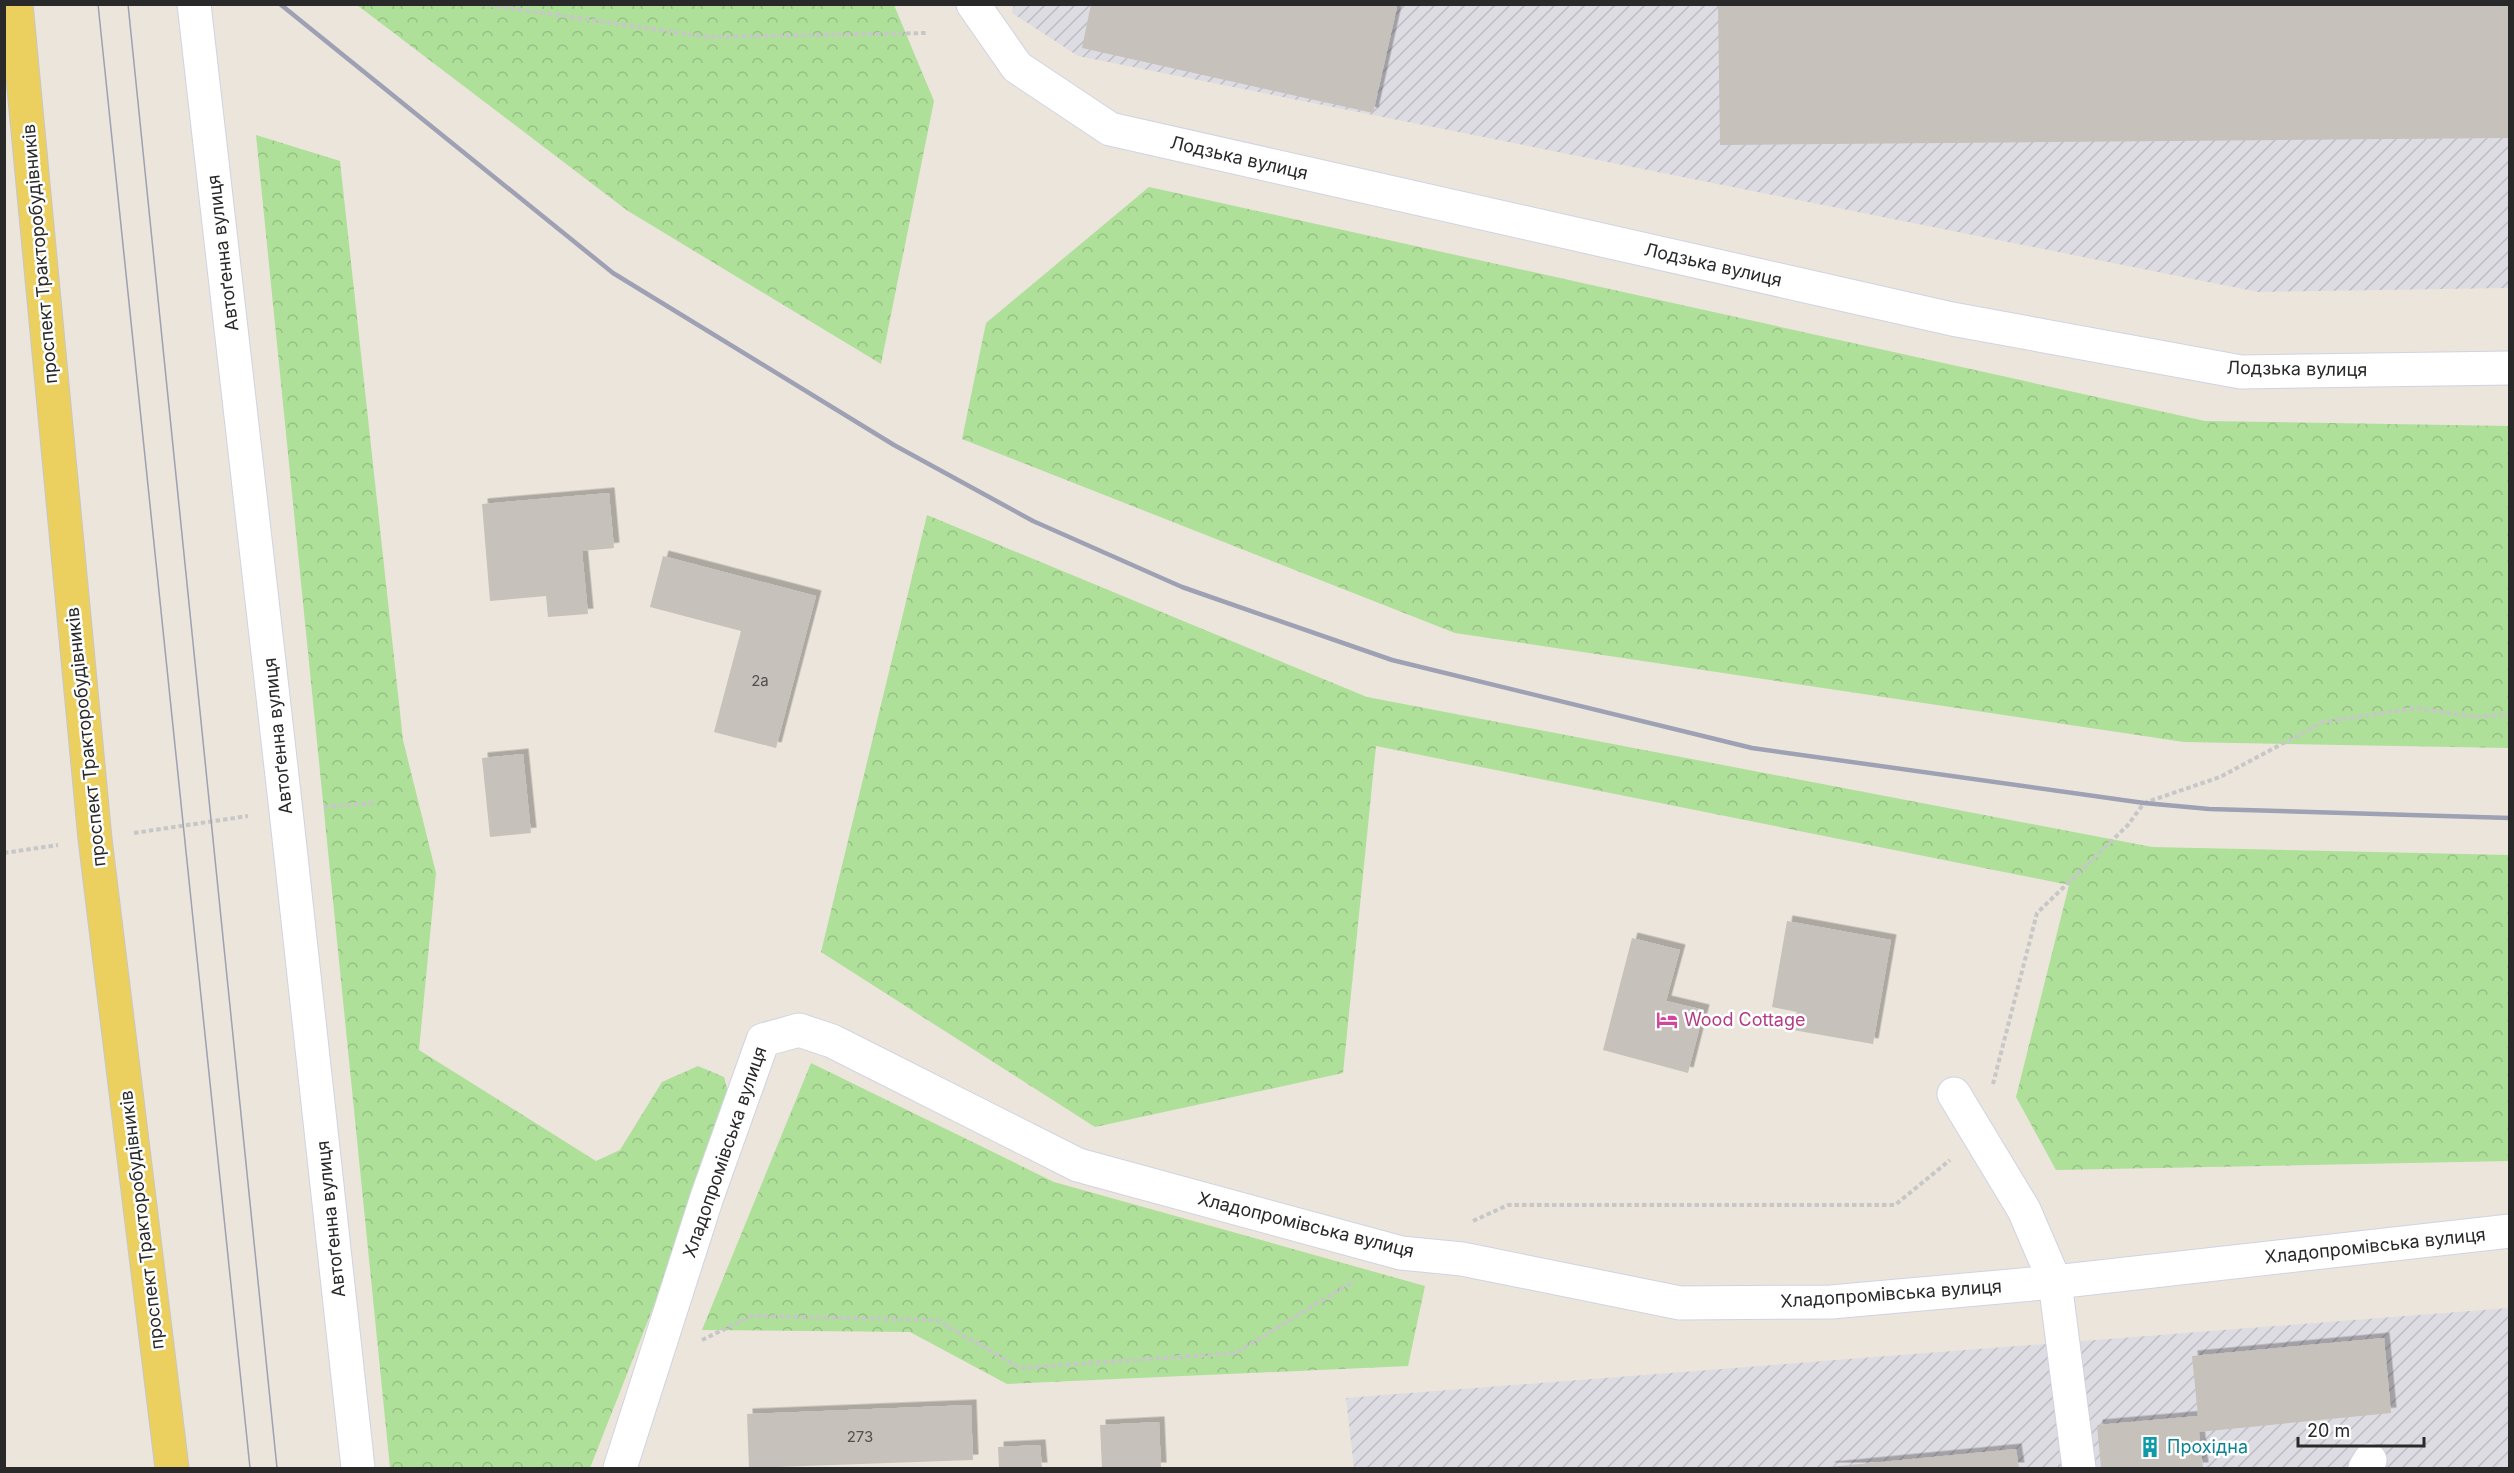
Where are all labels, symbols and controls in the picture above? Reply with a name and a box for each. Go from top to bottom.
street label: проспект Тракторобудівників [18,123,61,385]
street label: Лодзька вулиця [1168,131,1310,184]
street label: Автоґенна вулиця [202,174,243,333]
street label: Лодзька вулиця [1642,238,1784,291]
street label: Лодзька вулиця [2227,357,2367,380]
street label: проспект Тракторобудівників [61,606,110,868]
street label: Автоґенна вулиця [259,657,296,815]
house number: 2а [751,671,769,690]
hotel icon: Wood Cottage [1655,1008,1679,1032]
place label: Wood Cottage [1684,1009,1806,1030]
street label: Хладопромівська вулиця [678,1043,771,1260]
street label: проспект Тракторобудівників [115,1089,168,1351]
street label: Автоґенна вулиця [312,1140,349,1298]
street label: Хладопромівська вулиця [1196,1187,1416,1262]
street label: Хладопромівська вулиця [2263,1223,2486,1268]
street label: Хладопромівська вулиця [1779,1275,2002,1312]
scale bar [2298,1410,2424,1448]
text: 20 m [2307,1420,2350,1441]
house number: 273 [847,1427,873,1446]
building icon: Прохідна [2138,1435,2162,1459]
place label: Прохідна [2167,1436,2248,1457]

